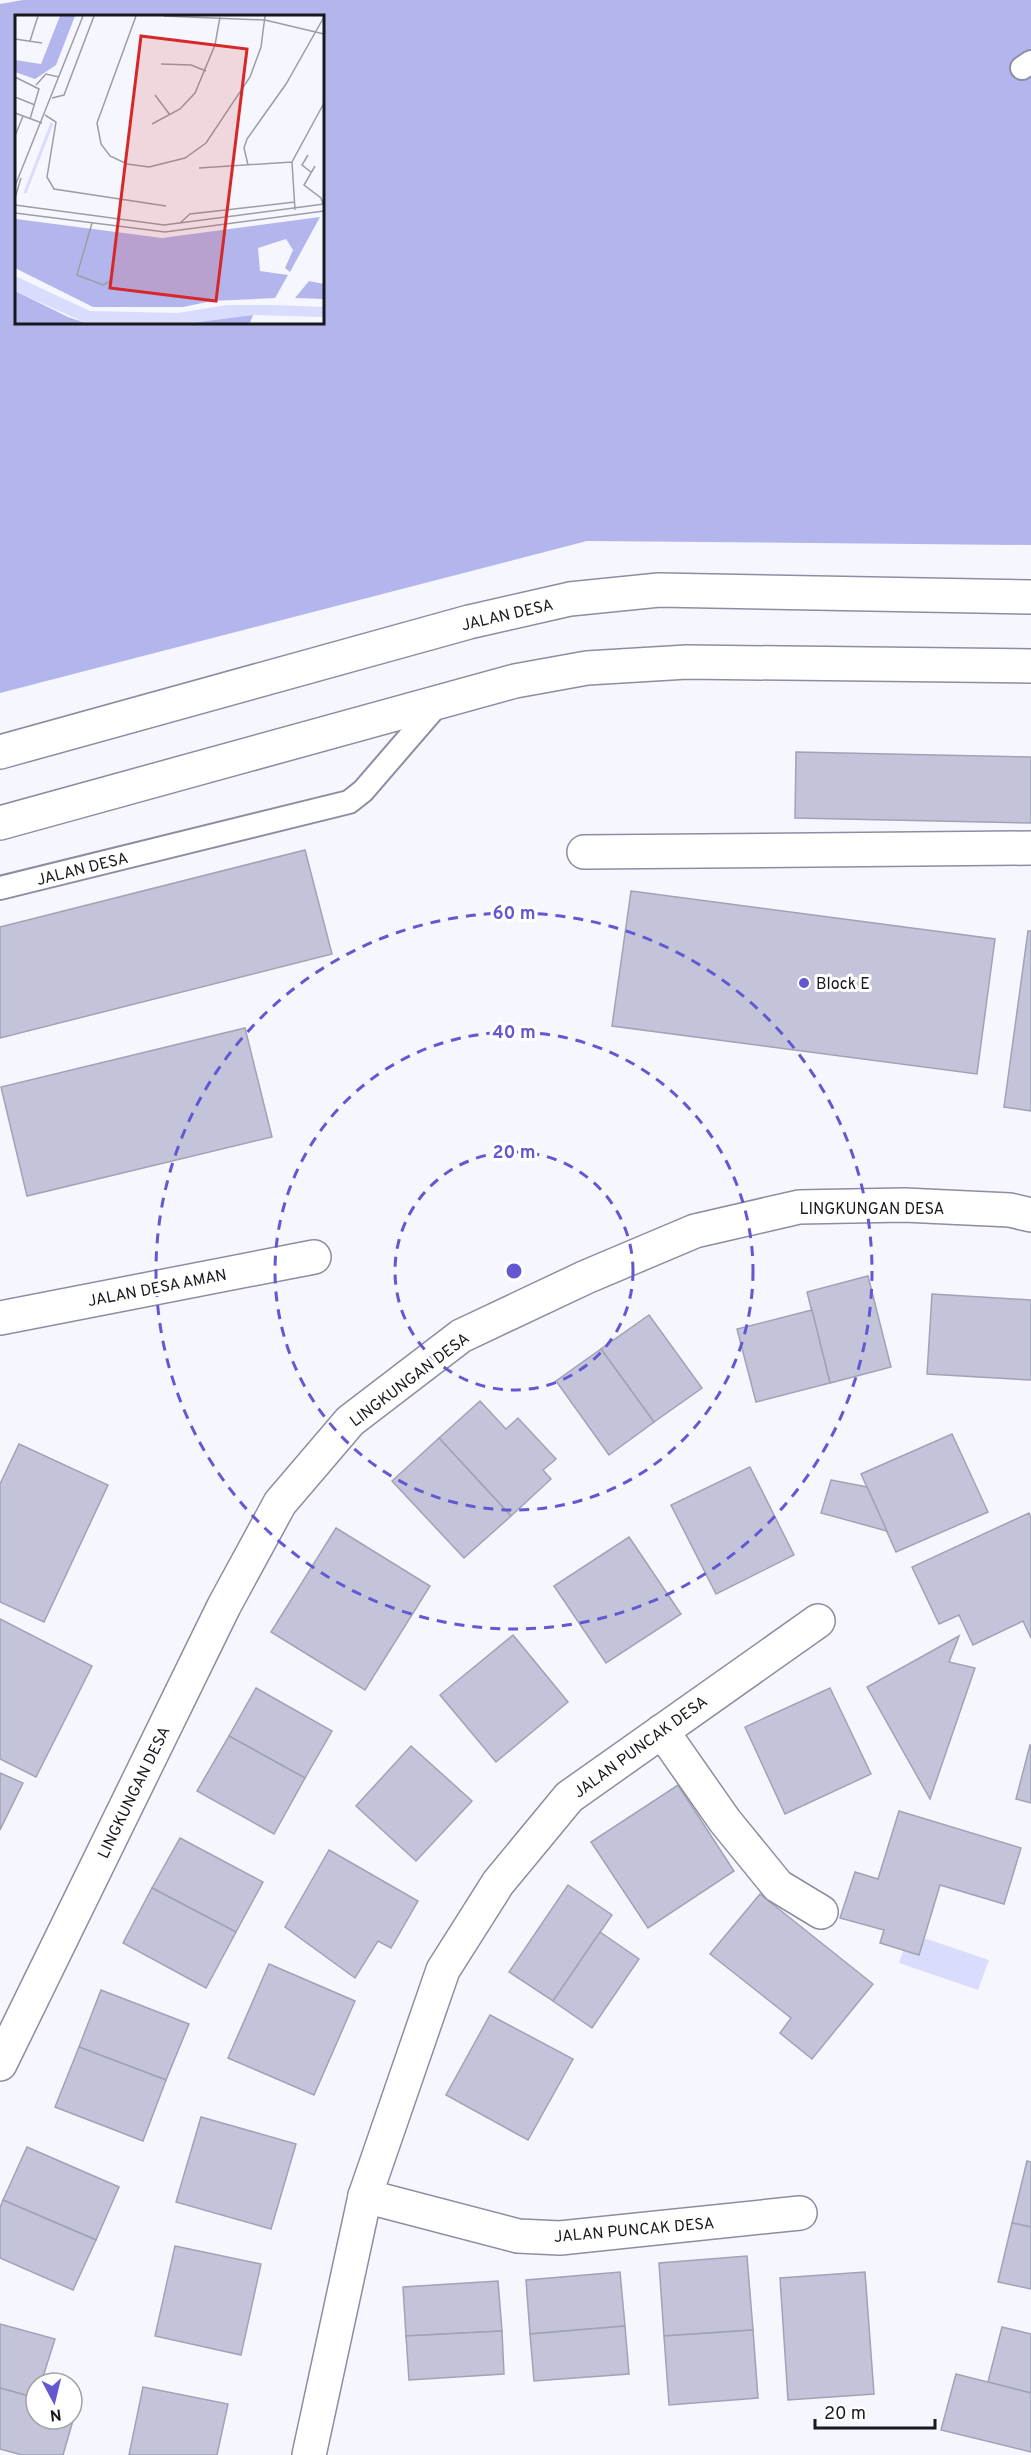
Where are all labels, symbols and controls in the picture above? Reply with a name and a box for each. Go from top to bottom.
inset map [15,15,324,324]
street label: JALAN DESA [460,596,556,636]
street label: JALAN DESA [35,849,131,891]
text: 60 m [492,903,536,926]
place label: Block E [816,975,870,995]
marker: Block E [797,976,811,990]
text: 40 m [492,1022,536,1045]
text: 20 m [492,1142,536,1165]
street label: LINGKUNGAN DESA [800,1200,945,1220]
centre of rings [504,1261,524,1281]
street label: JALAN DESA AMAN [86,1266,229,1312]
street label: LINGKUNGAN DESA [346,1329,474,1432]
street label: JALAN PUNCAK DESA [570,1692,712,1803]
street label: LINGKUNGAN DESA [94,1723,176,1862]
street label: JALAN PUNCAK DESA [553,2214,715,2248]
north arrow [24,2371,84,2431]
scale bar [815,2392,935,2430]
text: N [49,2403,63,2425]
text: 20 m [824,2403,866,2426]

